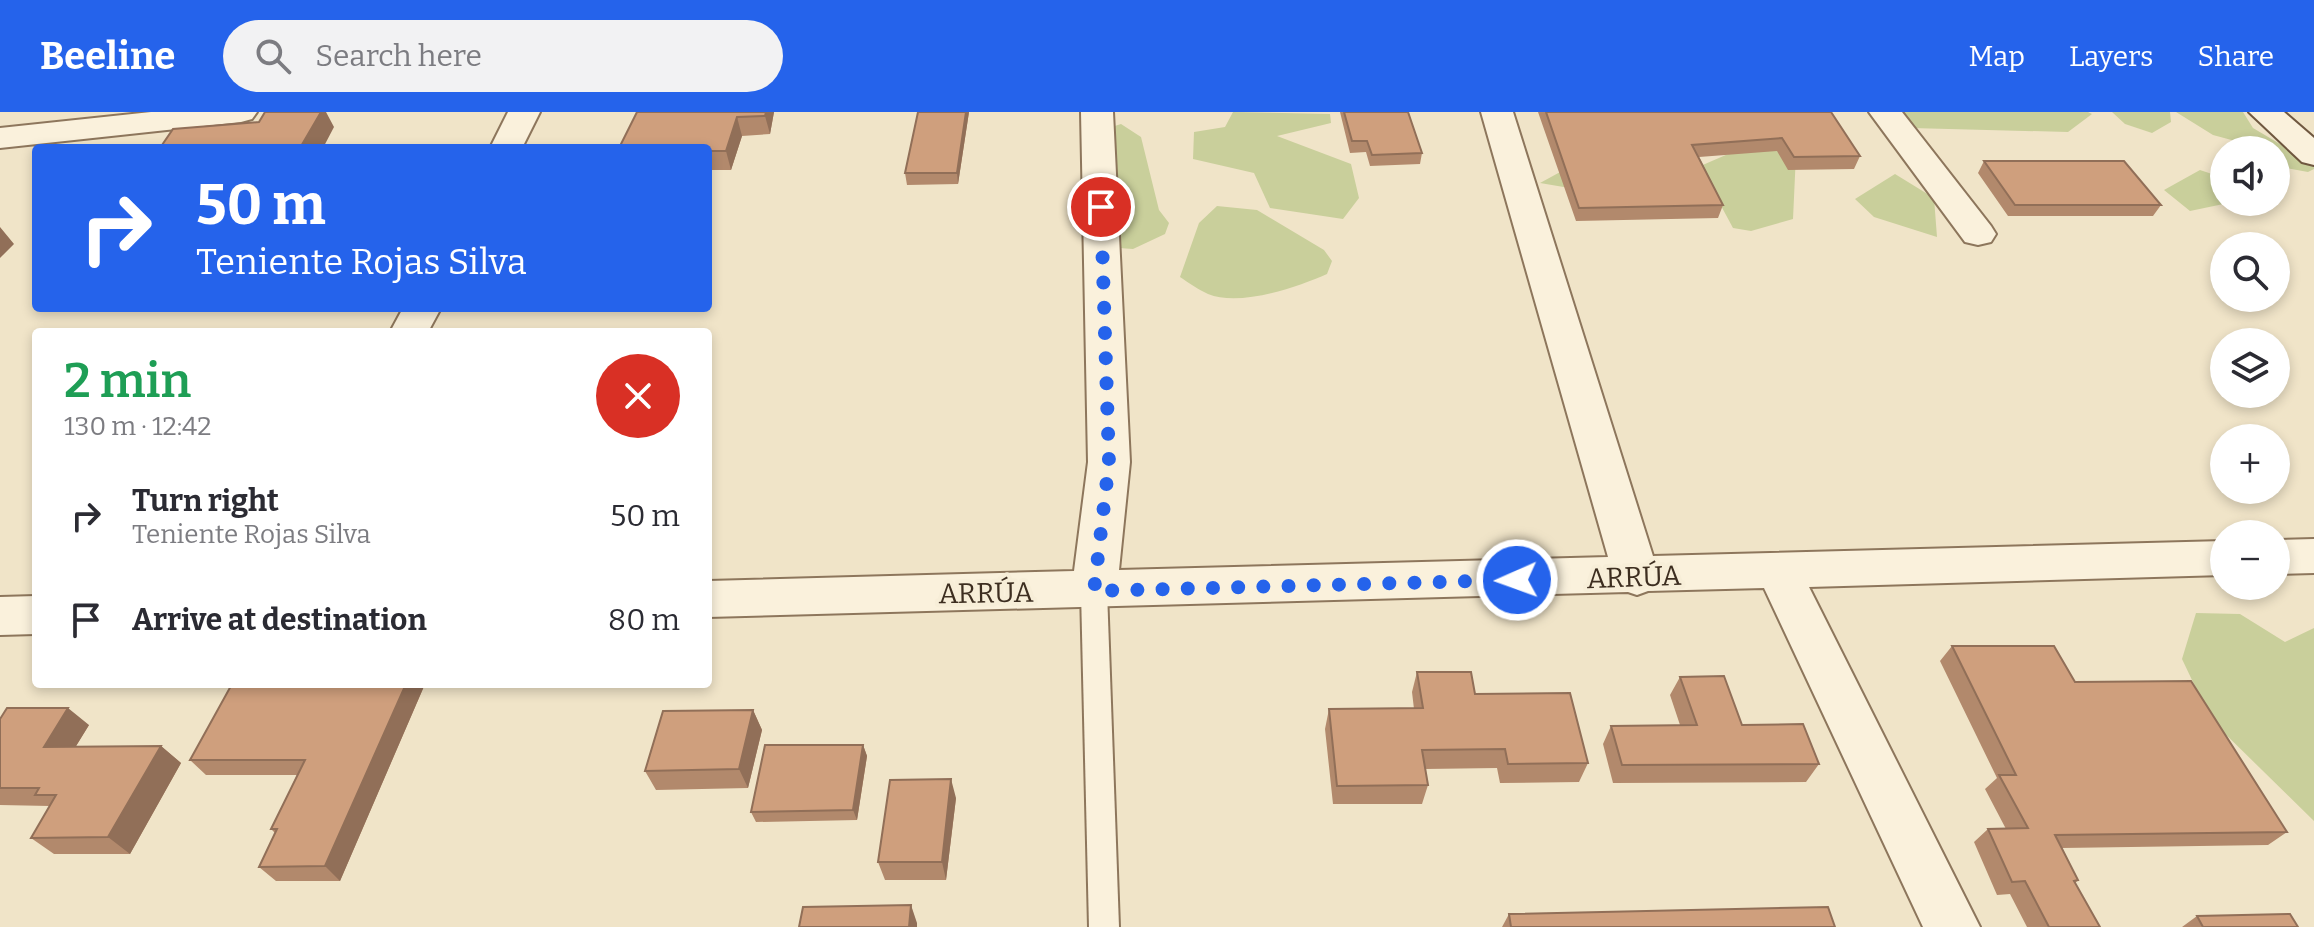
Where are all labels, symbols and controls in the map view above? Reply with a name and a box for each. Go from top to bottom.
search box [223,20,783,92]
text: Beeline [40,33,175,79]
icon: search [251,34,295,78]
text: Search here [315,38,482,74]
text: Map [1968,40,2025,73]
text: Layers [2069,40,2153,73]
text: Share [2197,40,2274,73]
map controls [2210,136,2290,600]
button: sound [2210,136,2290,216]
text: 50 m [196,172,326,239]
pin [1067,173,1135,241]
icon: right [64,176,168,280]
icon: arrive [1079,185,1123,229]
button: search [2210,232,2290,312]
text: Teniente Rojas Silva [196,240,527,284]
button: layers [2210,328,2290,408]
text: 2 min [64,352,191,410]
button: close [596,354,680,438]
text: 130 m · 12:42 [64,411,211,442]
button: + [2210,424,2290,504]
text: Turn right [132,483,279,519]
icon: right [64,494,108,538]
text: 50 m [610,498,680,534]
text: Teniente Rojas Silva [132,519,371,550]
button: − [2210,520,2290,600]
position arrow [1475,538,1559,622]
street label: ARRÚA [1586,558,1682,595]
street label: ARRÚA [938,575,1034,610]
icon: arrive [64,598,108,642]
text: Arrive at destination [132,602,427,638]
text: 80 m [608,602,680,638]

